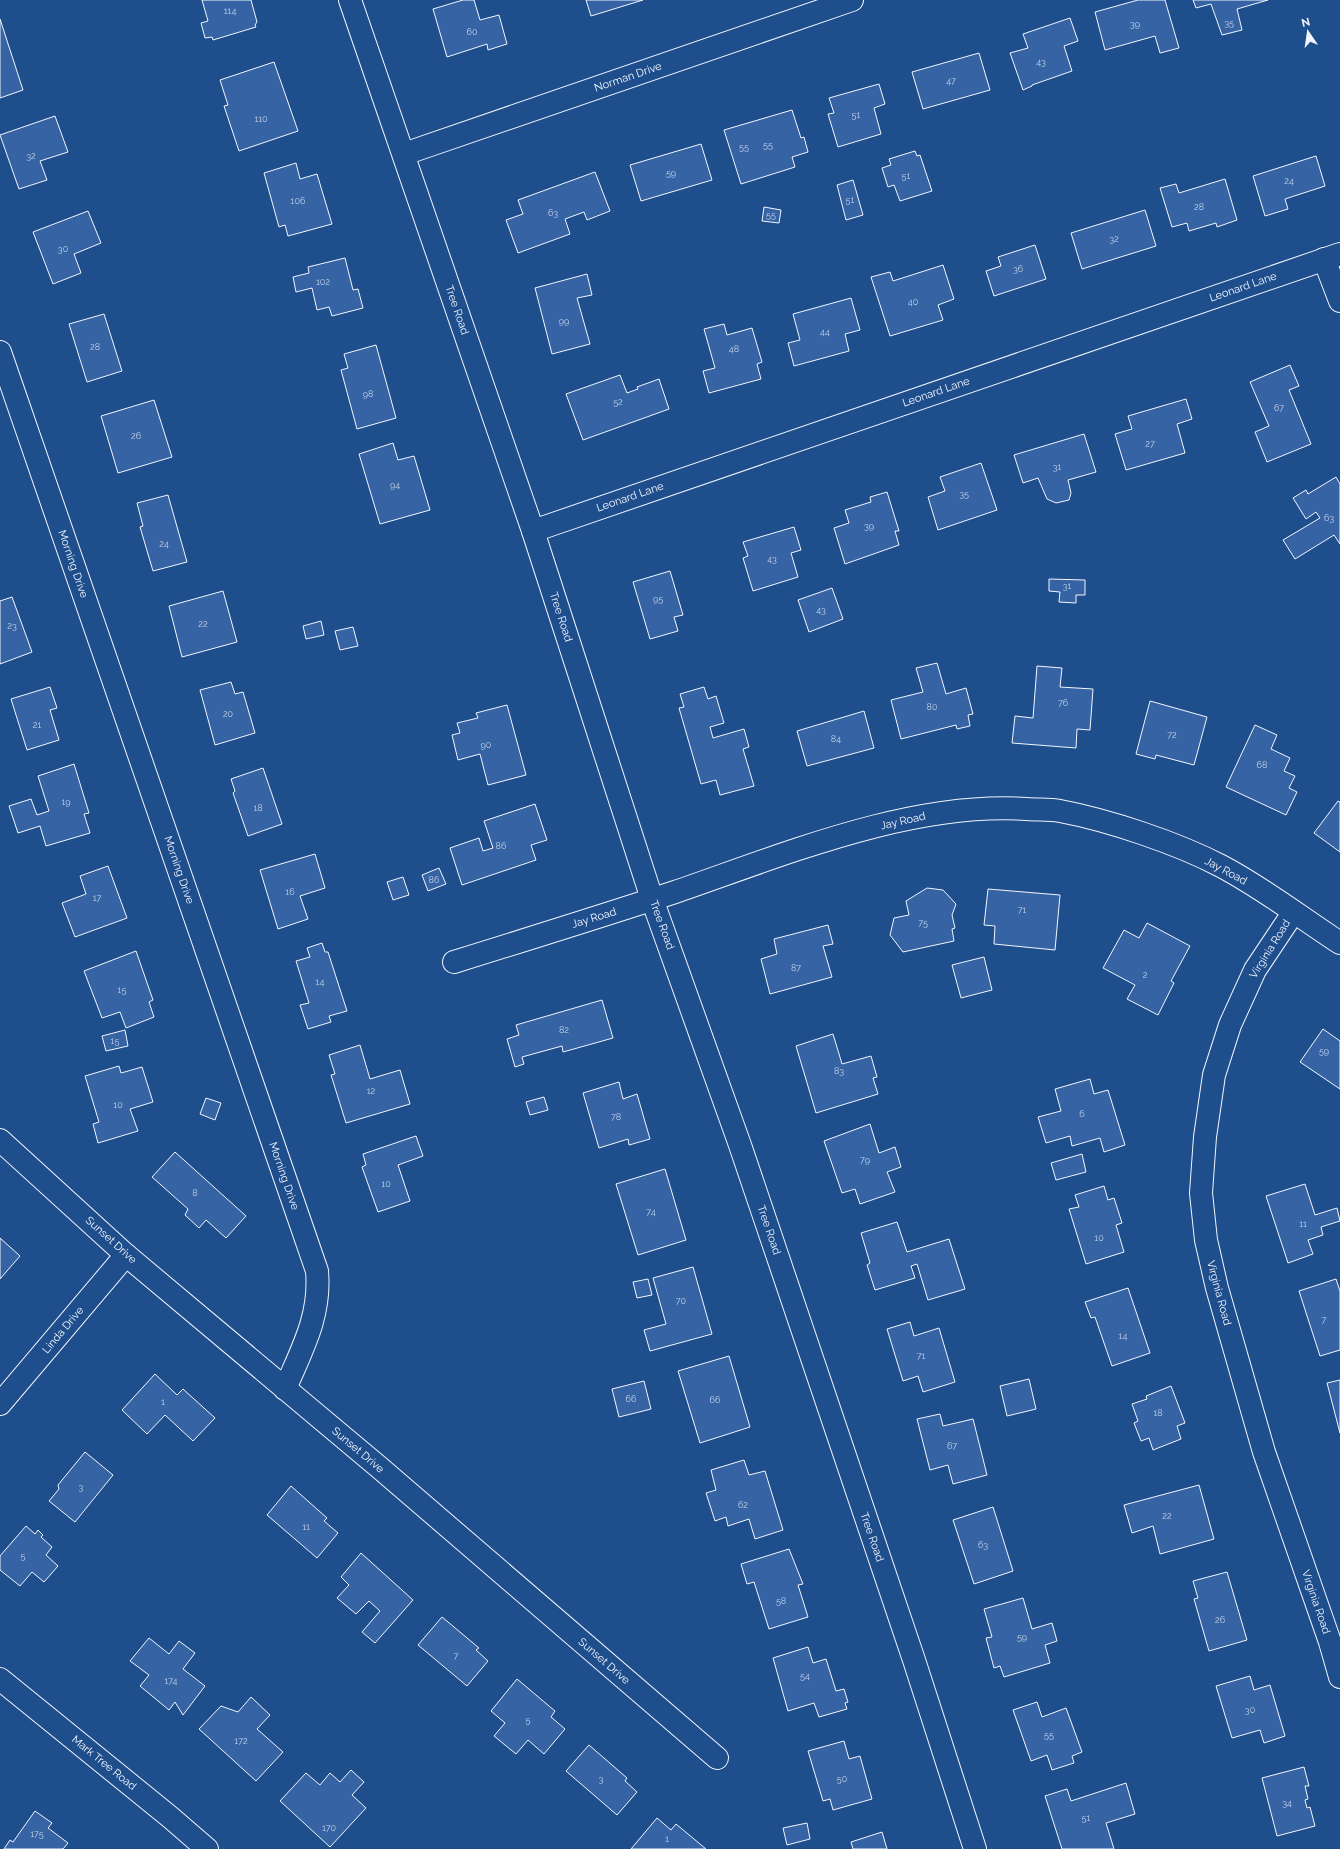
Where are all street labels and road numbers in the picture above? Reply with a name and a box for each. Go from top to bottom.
street label: Norman Drive [593,59,664,95]
street label: Leonard Lane [1208,269,1279,305]
street label: Tree Road [442,284,472,337]
street label: Leonard Lane [901,374,972,410]
street label: Leonard Lane [595,479,666,515]
street label: Morning Drive [55,528,91,600]
street label: Tree Road [547,590,575,644]
street label: Jay Road [879,809,927,832]
street label: Morning Drive [161,834,197,906]
street label: Jay Road [1203,854,1249,888]
street label: Tree Road [647,899,677,952]
street label: Jay Road [570,905,618,931]
street label: Virginia Road [1247,917,1293,981]
street label: Morning Drive [266,1140,302,1212]
street label: Tree Road [754,1204,784,1257]
street label: Sunset Drive [83,1214,140,1267]
street label: Virginia Road [1204,1259,1234,1327]
street label: Linda Drive [40,1304,87,1356]
street label: Sunset Drive [329,1424,387,1476]
street label: Tree Road [857,1511,887,1564]
street label: Virginia Road [1299,1568,1333,1636]
street label: Sunset Drive [576,1635,633,1687]
street label: Mark Tree Road [69,1733,139,1793]

